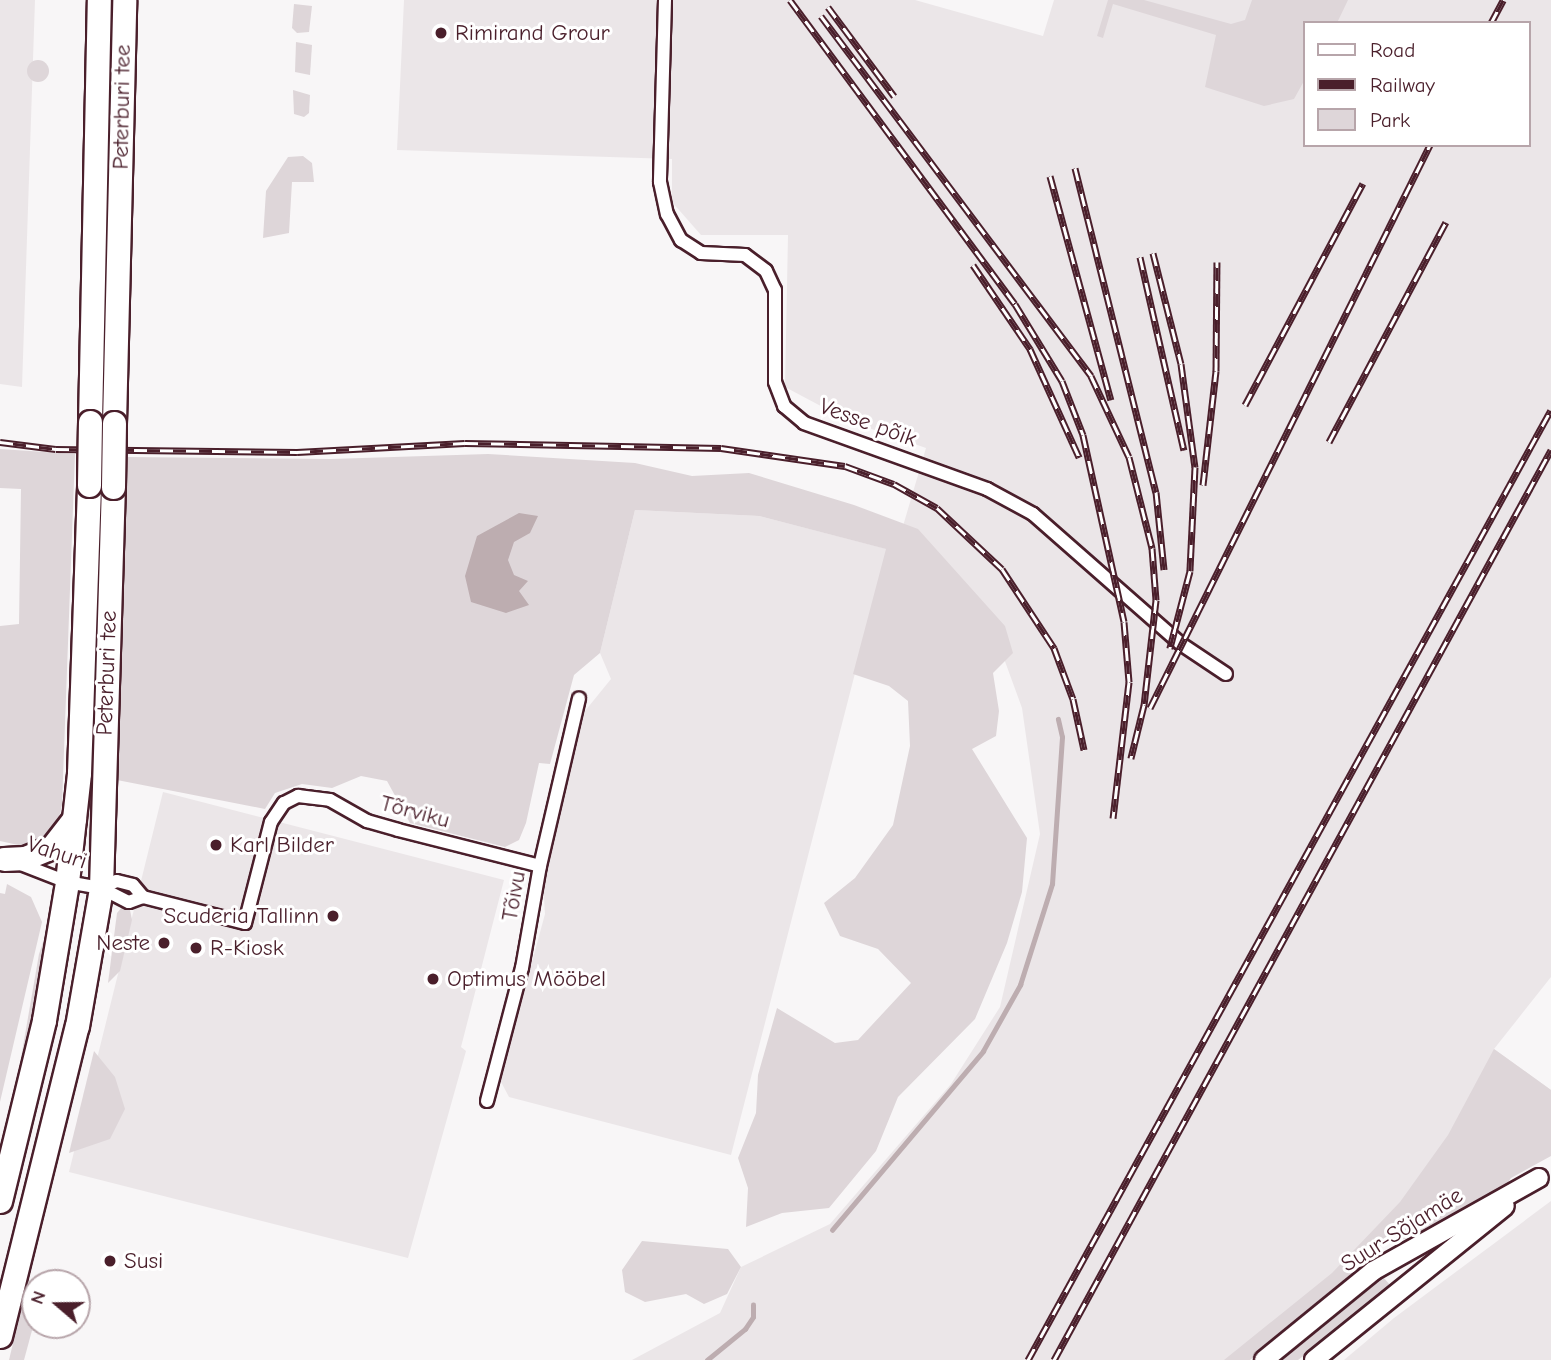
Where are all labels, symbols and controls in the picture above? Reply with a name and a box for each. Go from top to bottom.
place label: Rimirand Grour [455,19,610,47]
legend [1302,21,1530,147]
marker: Rimirand Grour [433,25,449,41]
text: Road [1370,38,1415,62]
street label: Peterburi tee [107,44,137,170]
text: Railway [1370,73,1435,97]
text: Park [1370,108,1410,132]
street label: Vesse põik [816,393,920,453]
street label: Peterburi tee [91,610,123,736]
street label: Tõrviku [377,790,453,834]
street label: Vahuri [24,830,90,876]
place label: Karl Bilder [230,831,334,859]
marker: Karl Bilder [208,837,224,853]
street label: Tõivu [496,869,532,923]
place label: Scuderia Tallinn [163,902,319,930]
marker: Scuderia Tallinn [325,908,341,924]
place label: Neste [96,929,150,957]
place label: R-Kiosk [210,934,284,962]
marker: Neste [156,935,172,951]
marker: R-Kiosk [188,940,204,956]
place label: Optimus Mööbel [447,965,606,993]
marker: Optimus Mööbel [425,971,441,987]
street label: Suur-Sõjamäe [1336,1182,1468,1278]
place label: Susi [124,1247,163,1275]
marker: Susi [102,1253,118,1269]
north arrow [21,1269,91,1339]
text: N [26,1288,51,1307]

